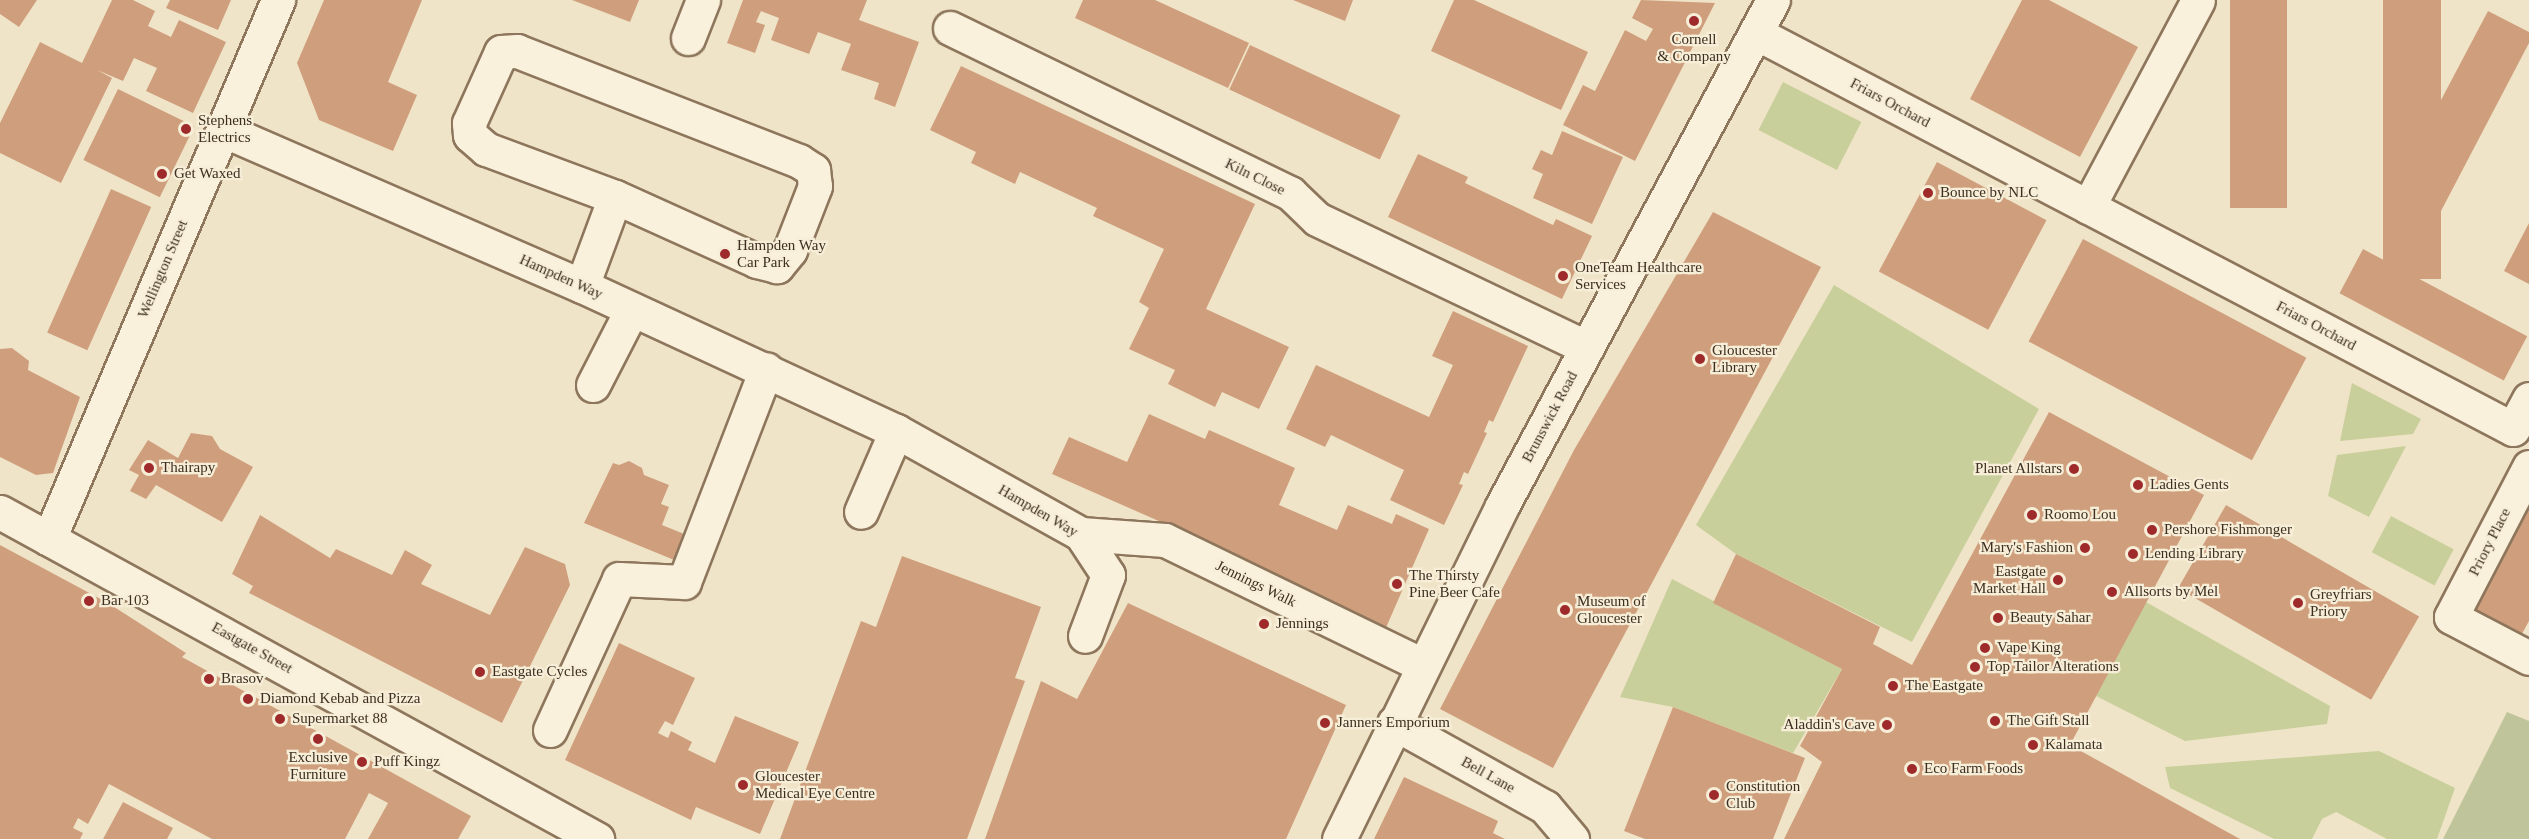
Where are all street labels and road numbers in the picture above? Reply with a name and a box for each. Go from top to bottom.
street label: Friars Orchard [1847,74,1933,132]
street label: Kiln Close [1222,155,1288,199]
street label: Wellington Street [134,217,192,321]
street label: Hampden Way [517,251,605,303]
street label: Friars Orchard [2273,297,2359,355]
street label: Brunswick Road [1518,368,1582,466]
street label: Hampden Way [995,481,1081,541]
street label: Priory Place [2465,505,2515,579]
street label: Jennings Walk [1213,557,1299,611]
street label: Eastgate Street [208,618,296,678]
street label: Bell Lane [1458,753,1518,797]

